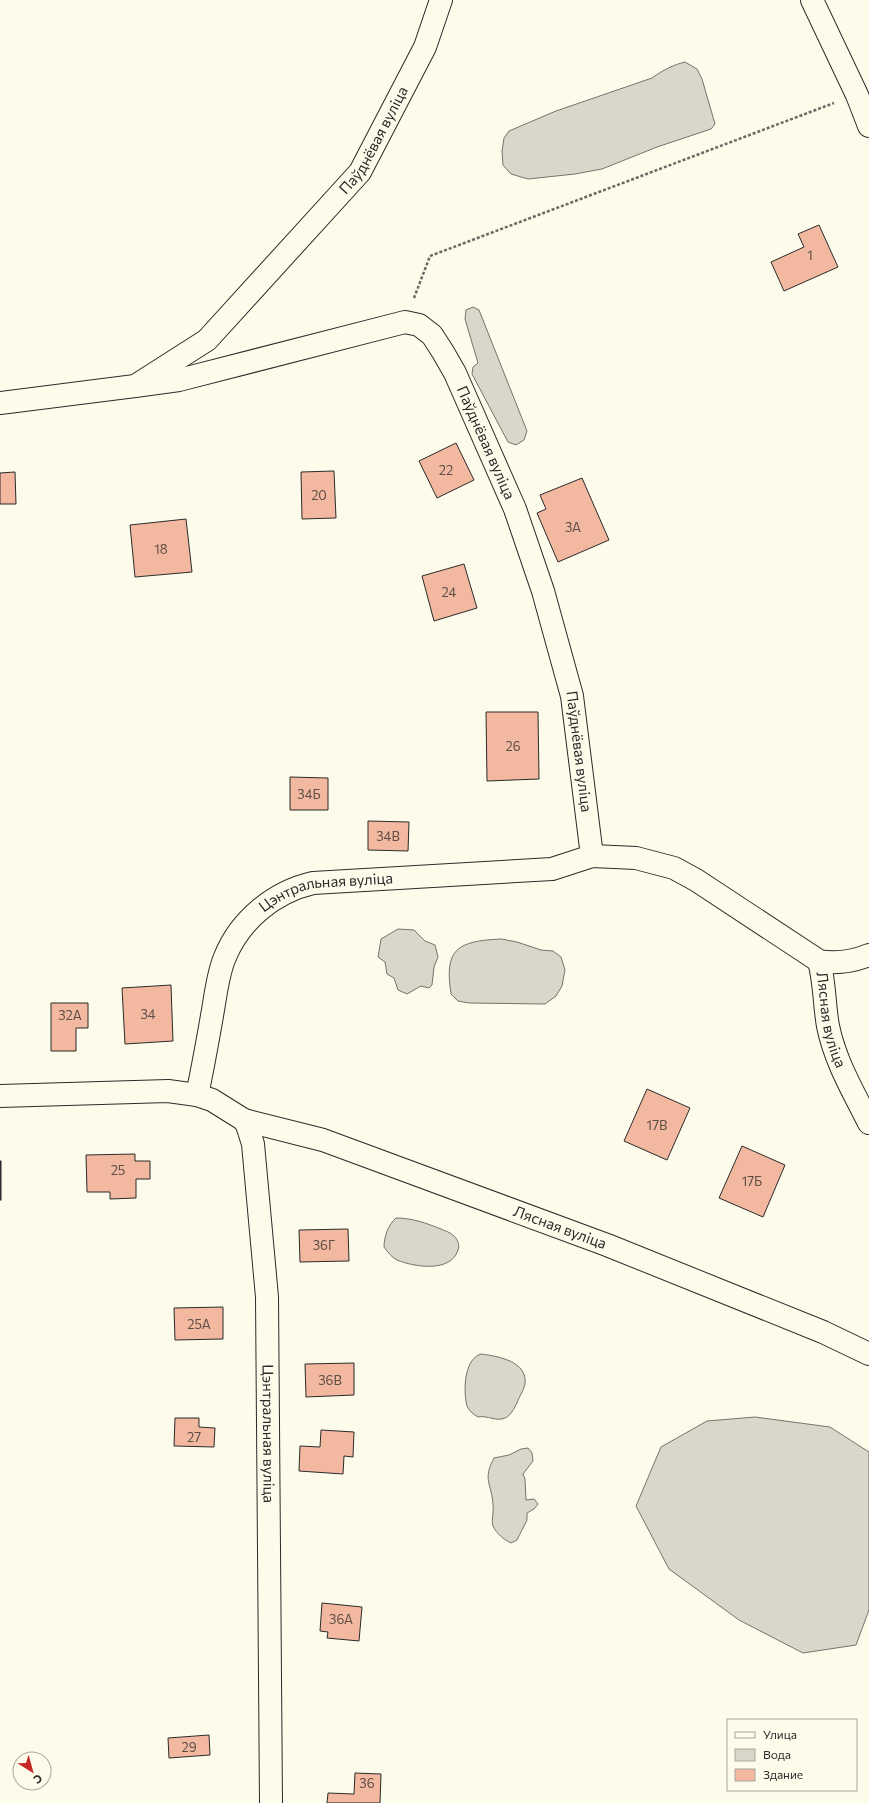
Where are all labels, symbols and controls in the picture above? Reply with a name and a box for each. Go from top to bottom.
street label: Паўднёвая вуліца [335,83,411,197]
house number: 1 [807,247,813,263]
street label: Паўднёвая вуліца [454,383,520,502]
house number: 22 [439,462,453,478]
house number: 20 [311,487,327,503]
house number: 3А [565,519,581,535]
house number: 18 [154,541,168,557]
house number: 24 [442,584,457,600]
street label: Паўднёвая вуліца [563,690,596,813]
house number: 26 [505,738,521,754]
house number: 34Б [297,786,321,802]
house number: 34В [376,828,400,844]
street label: Цэнтральная вуліца [255,868,393,915]
street label: Лясная вуліца [814,970,851,1070]
house number: 34 [140,1006,156,1022]
house number: 32А [58,1007,82,1023]
house number: 17В [647,1117,667,1133]
house number: 25 [111,1162,125,1178]
house number: 17Б [742,1173,762,1189]
street label: Лясная вуліца [511,1201,609,1252]
house number: 36Г [313,1237,335,1253]
house number: 25А [187,1316,211,1332]
street label: Цэнтральная вуліца [260,1364,279,1503]
house number: 36В [318,1372,342,1388]
house number: 27 [187,1429,201,1445]
house number: 36А [329,1611,353,1627]
legend [727,1719,857,1791]
text: Улица [763,1727,797,1741]
house number: 29 [181,1739,197,1755]
text: Вода [763,1747,791,1761]
north arrow [12,1751,52,1791]
text: Здание [763,1767,803,1781]
text: С [31,1772,45,1787]
house number: 36 [359,1775,375,1791]

